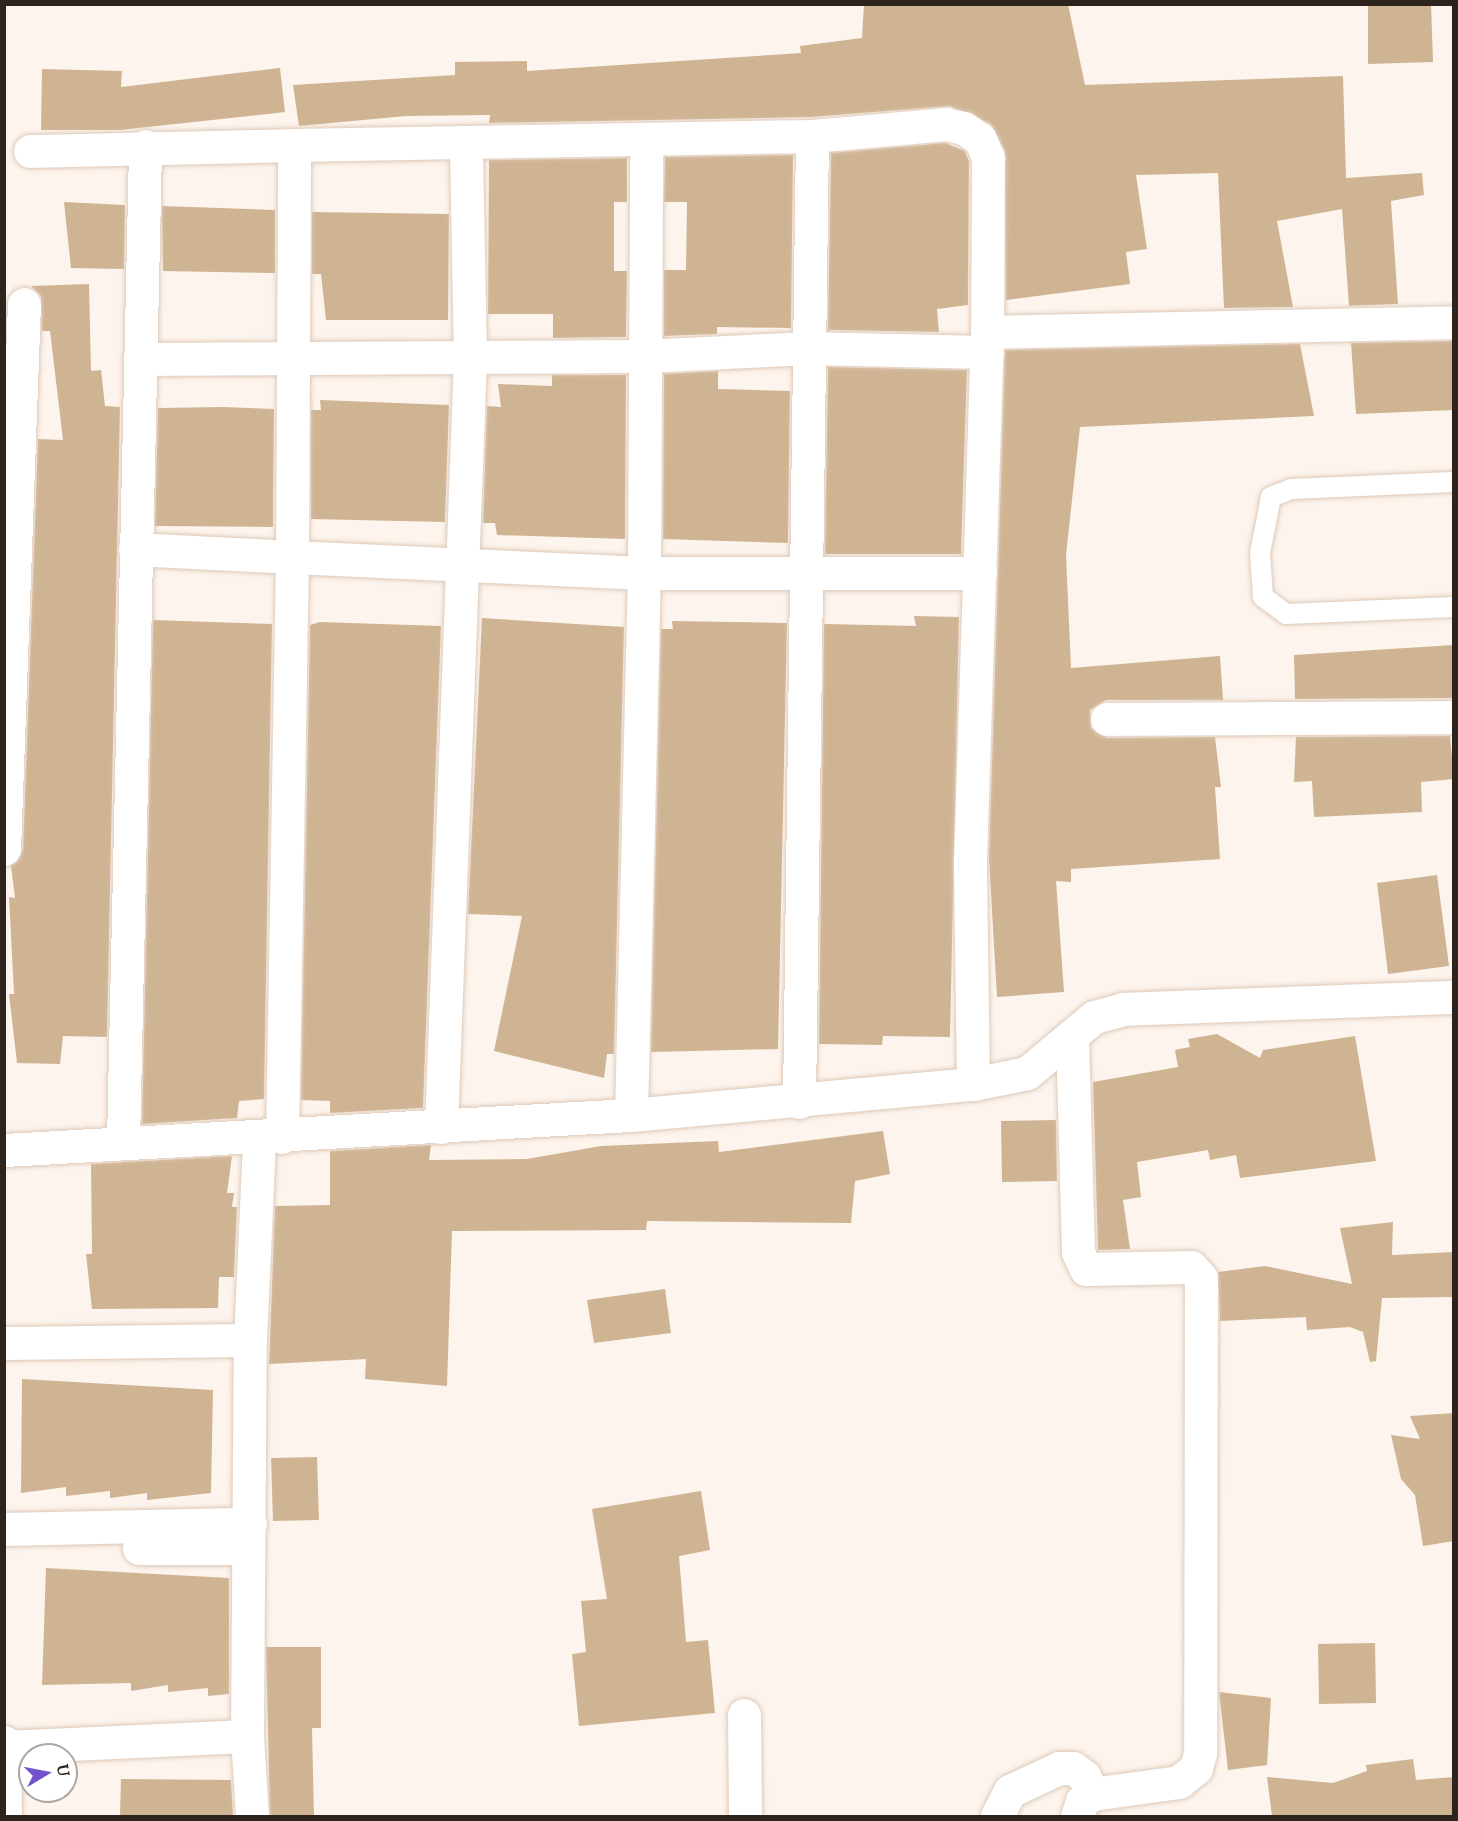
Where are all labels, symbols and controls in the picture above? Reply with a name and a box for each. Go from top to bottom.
north arrow [18,1743,78,1803]
text: U [53,1762,75,1778]

